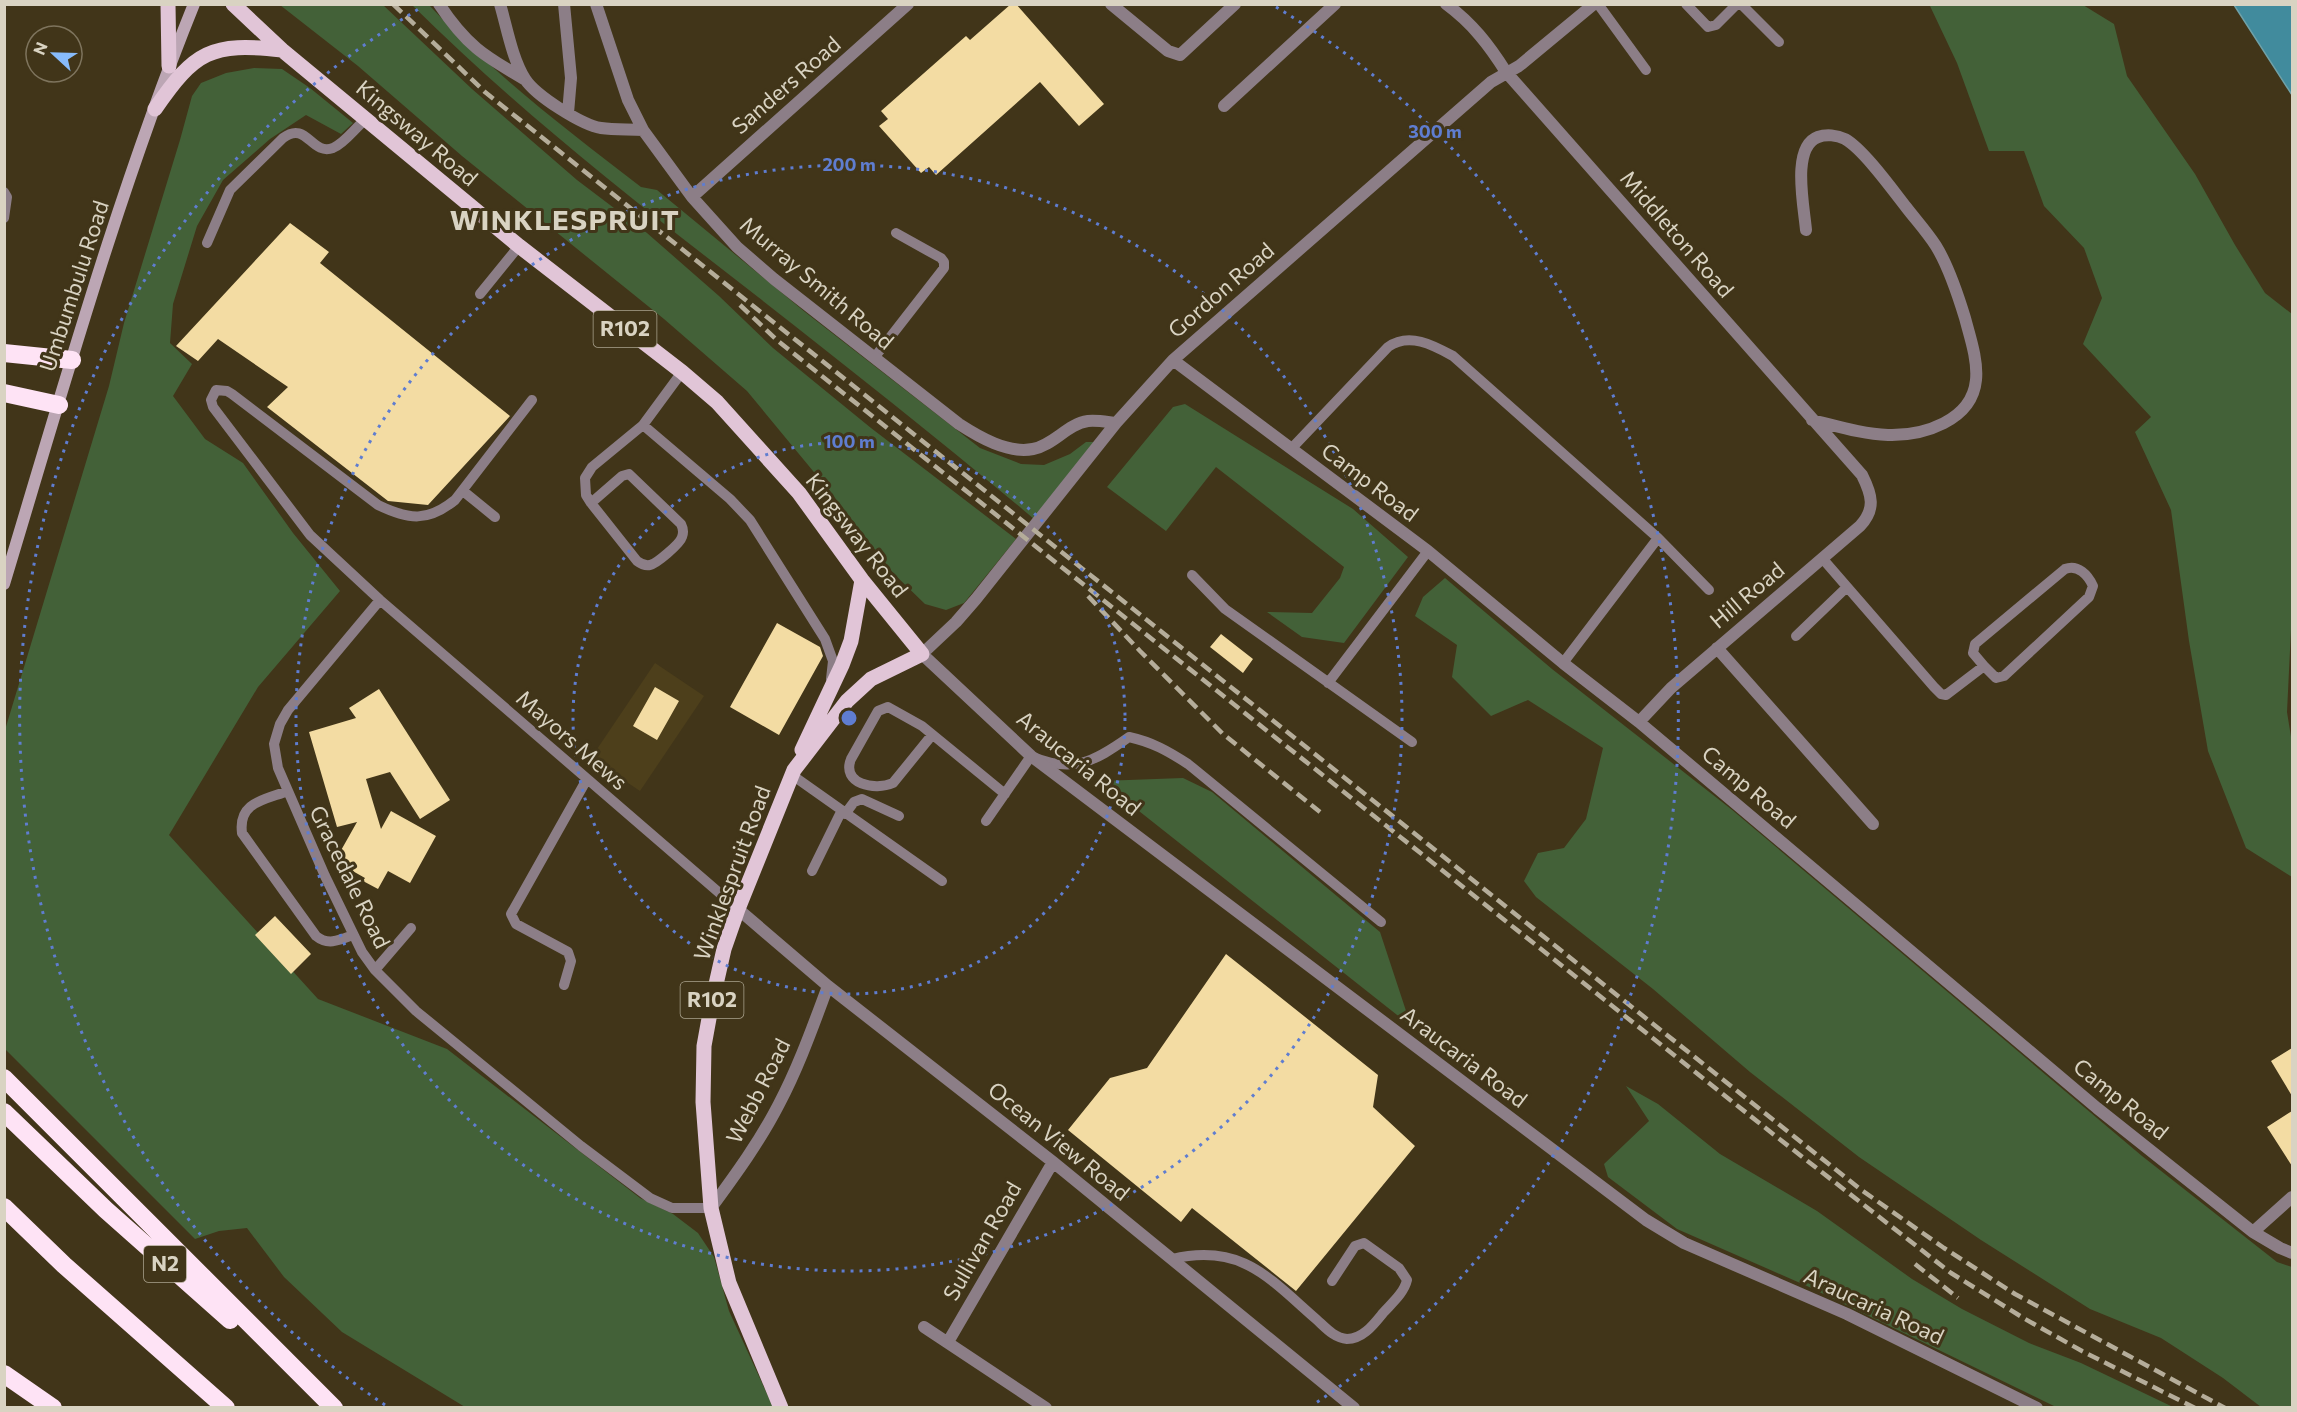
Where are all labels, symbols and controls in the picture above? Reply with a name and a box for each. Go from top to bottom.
north arrow [24,24,84,84]
street label: Sanders Road [726,30,846,139]
text: N [29,39,51,57]
street label: Kingsway Road [351,74,484,191]
text: 300 m [1408,120,1462,142]
text: 200 m [822,153,876,175]
street label: Middleton Road [1615,165,1740,303]
street label: Umbumbulu Road [33,197,114,375]
district label: WINKLESPRUIT [450,202,680,236]
street label: Murray Smith Road [735,210,900,355]
street label: Gordon Road [1162,236,1279,343]
road number: R102 [594,311,656,347]
text: 100 m [823,430,875,452]
street label: Camp Road [1317,436,1424,527]
street label: Kingsway Road [800,467,914,602]
street label: Hill Road [1704,556,1789,634]
street label: Mayors Mews [511,684,634,795]
street label: Araucaria Road [1012,704,1147,821]
centre of rings [839,708,859,728]
street label: Camp Road [1697,740,1802,834]
street label: Winklespruit Road [687,782,776,964]
street label: Gracedale Road [304,801,397,953]
road number: R102 [680,982,744,1018]
street label: Araucaria Road [1396,1000,1533,1113]
street label: Webb Road [720,1034,795,1148]
street label: Camp Road [2068,1052,2174,1145]
street label: Ocean View Road [983,1075,1135,1206]
street label: Sullivan Road [937,1176,1026,1305]
road number: N2 [144,1246,186,1282]
street label: Araucaria Road [1800,1261,1949,1350]

